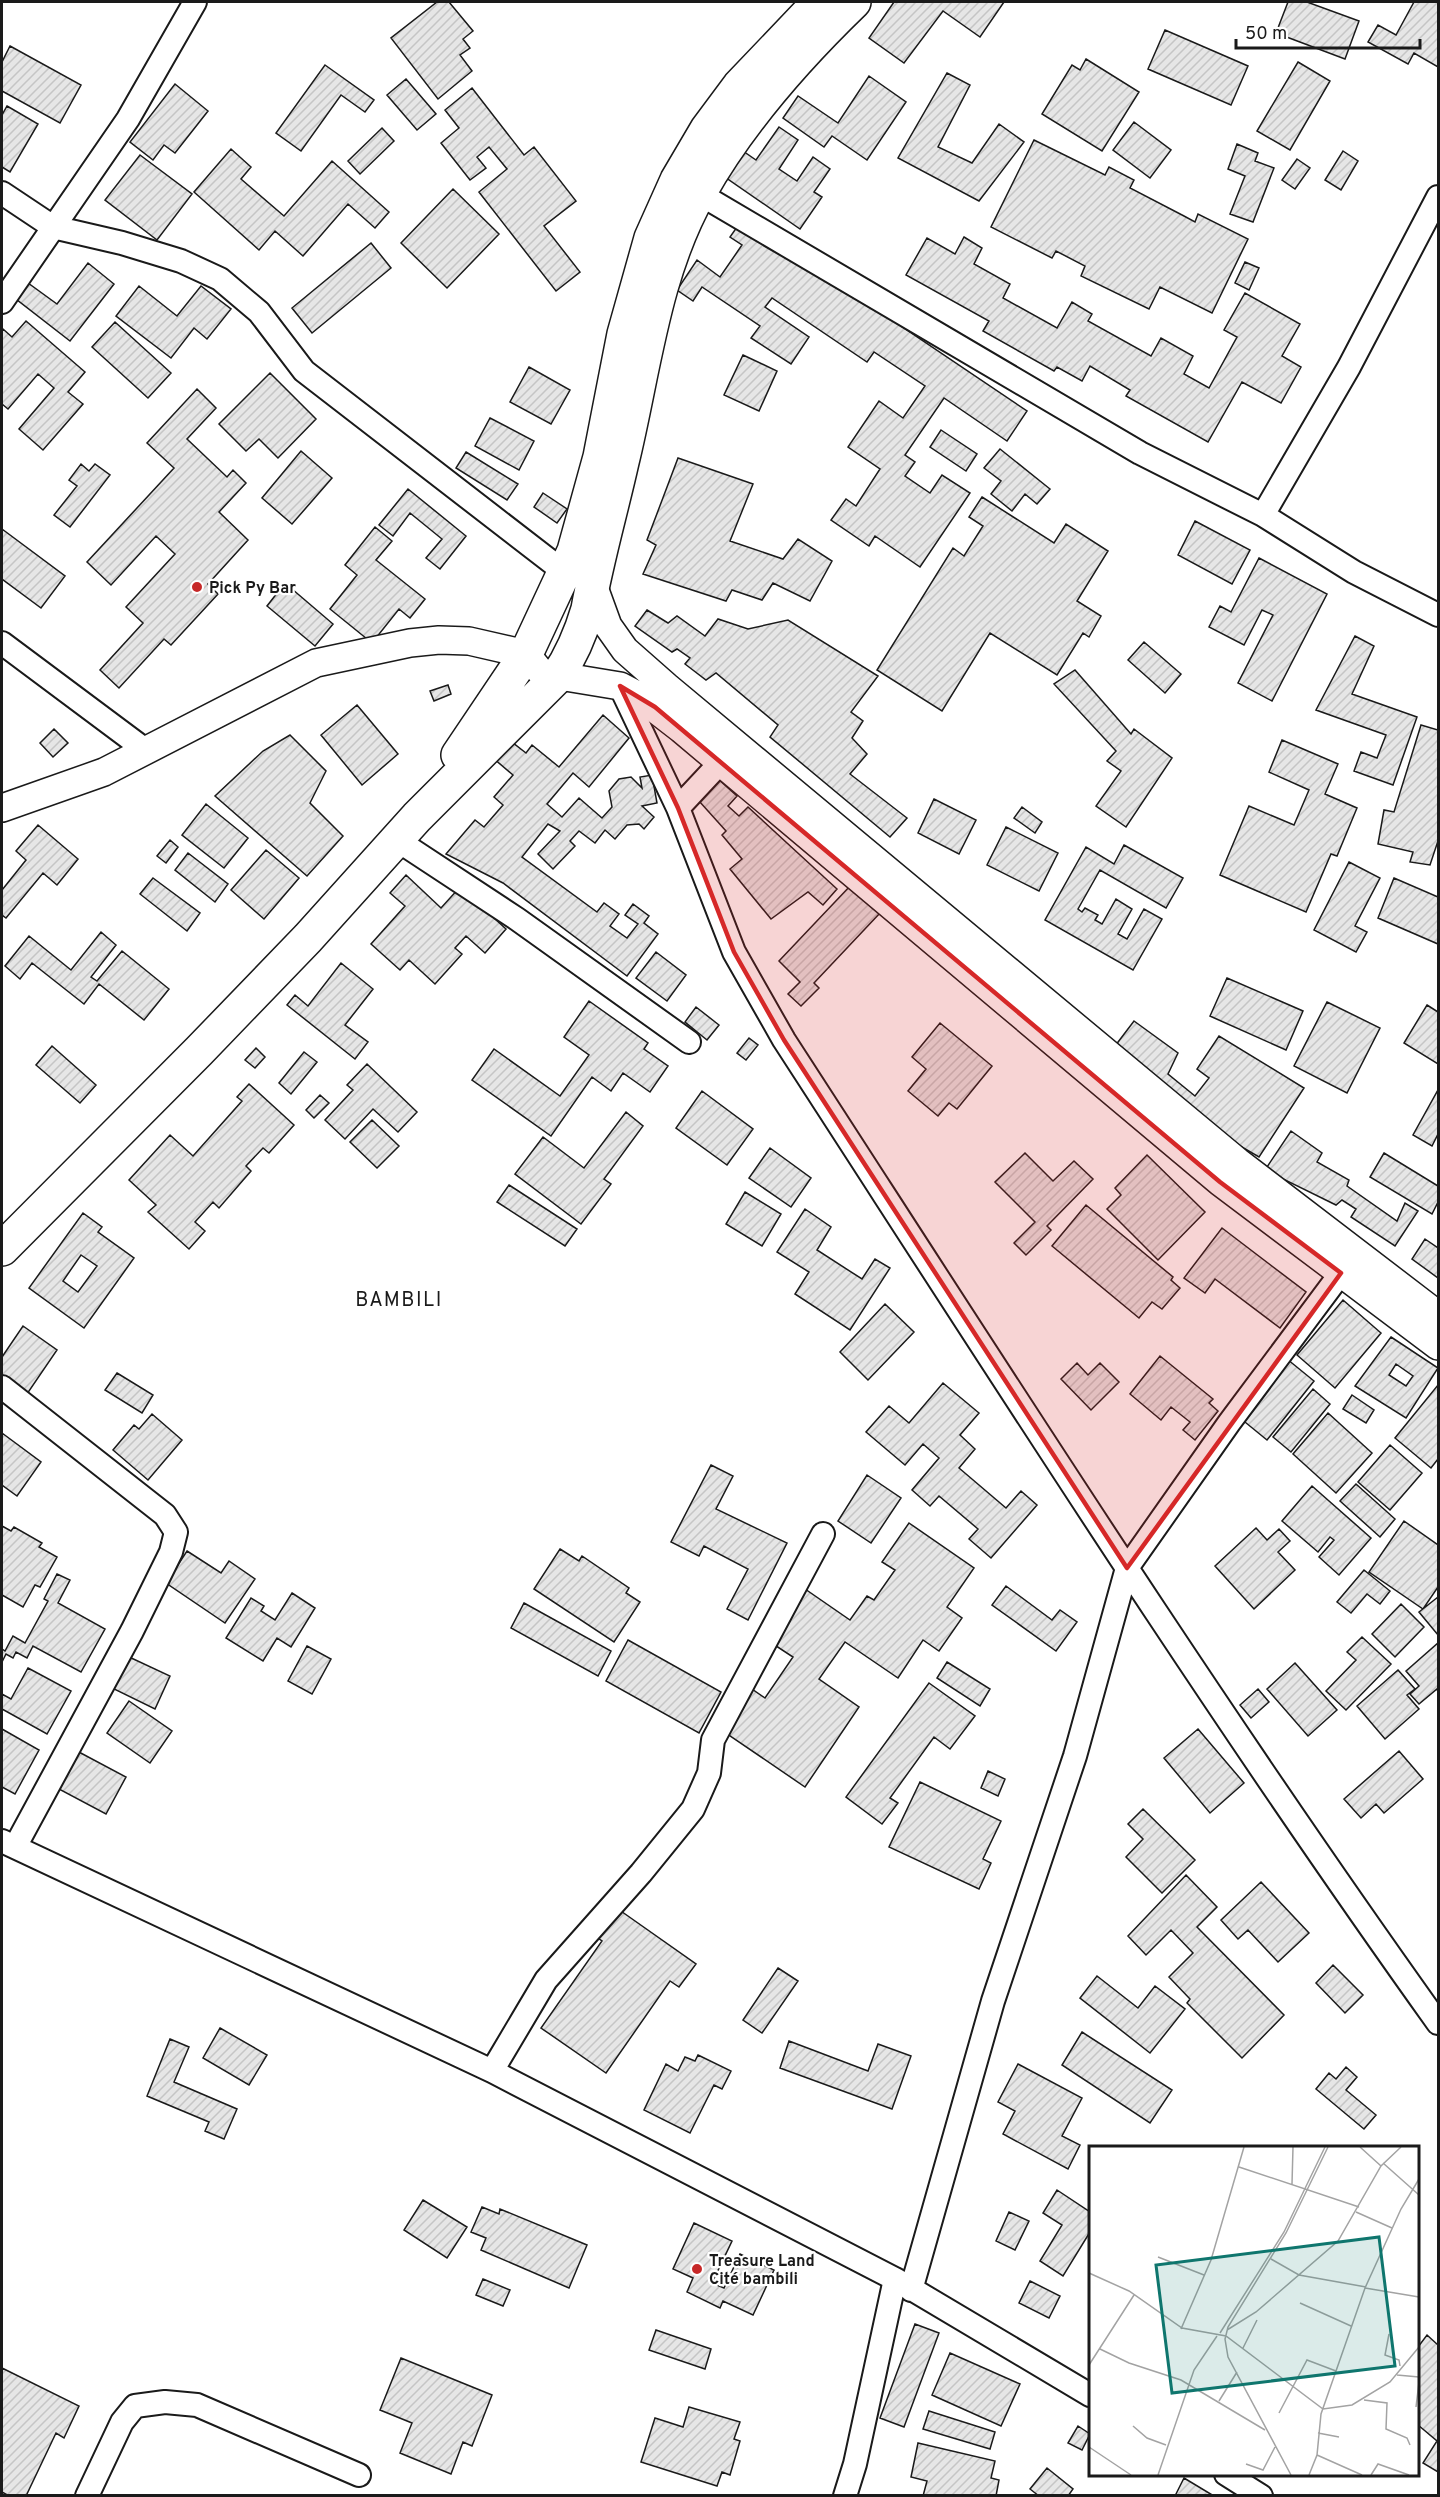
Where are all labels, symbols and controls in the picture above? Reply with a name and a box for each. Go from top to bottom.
scale bar [1236,12,1420,50]
text: 50 m [1245,23,1287,46]
place label: Pick Py Bar [209,579,296,599]
marker: Pick Py Bar [190,580,204,594]
district label: BAMBILI [355,1288,443,1314]
inset map [1089,2146,1419,2476]
place label: Treasure Land Cité bambili [709,2252,815,2290]
marker: Treasure Land Cité bambili [690,2262,704,2276]

